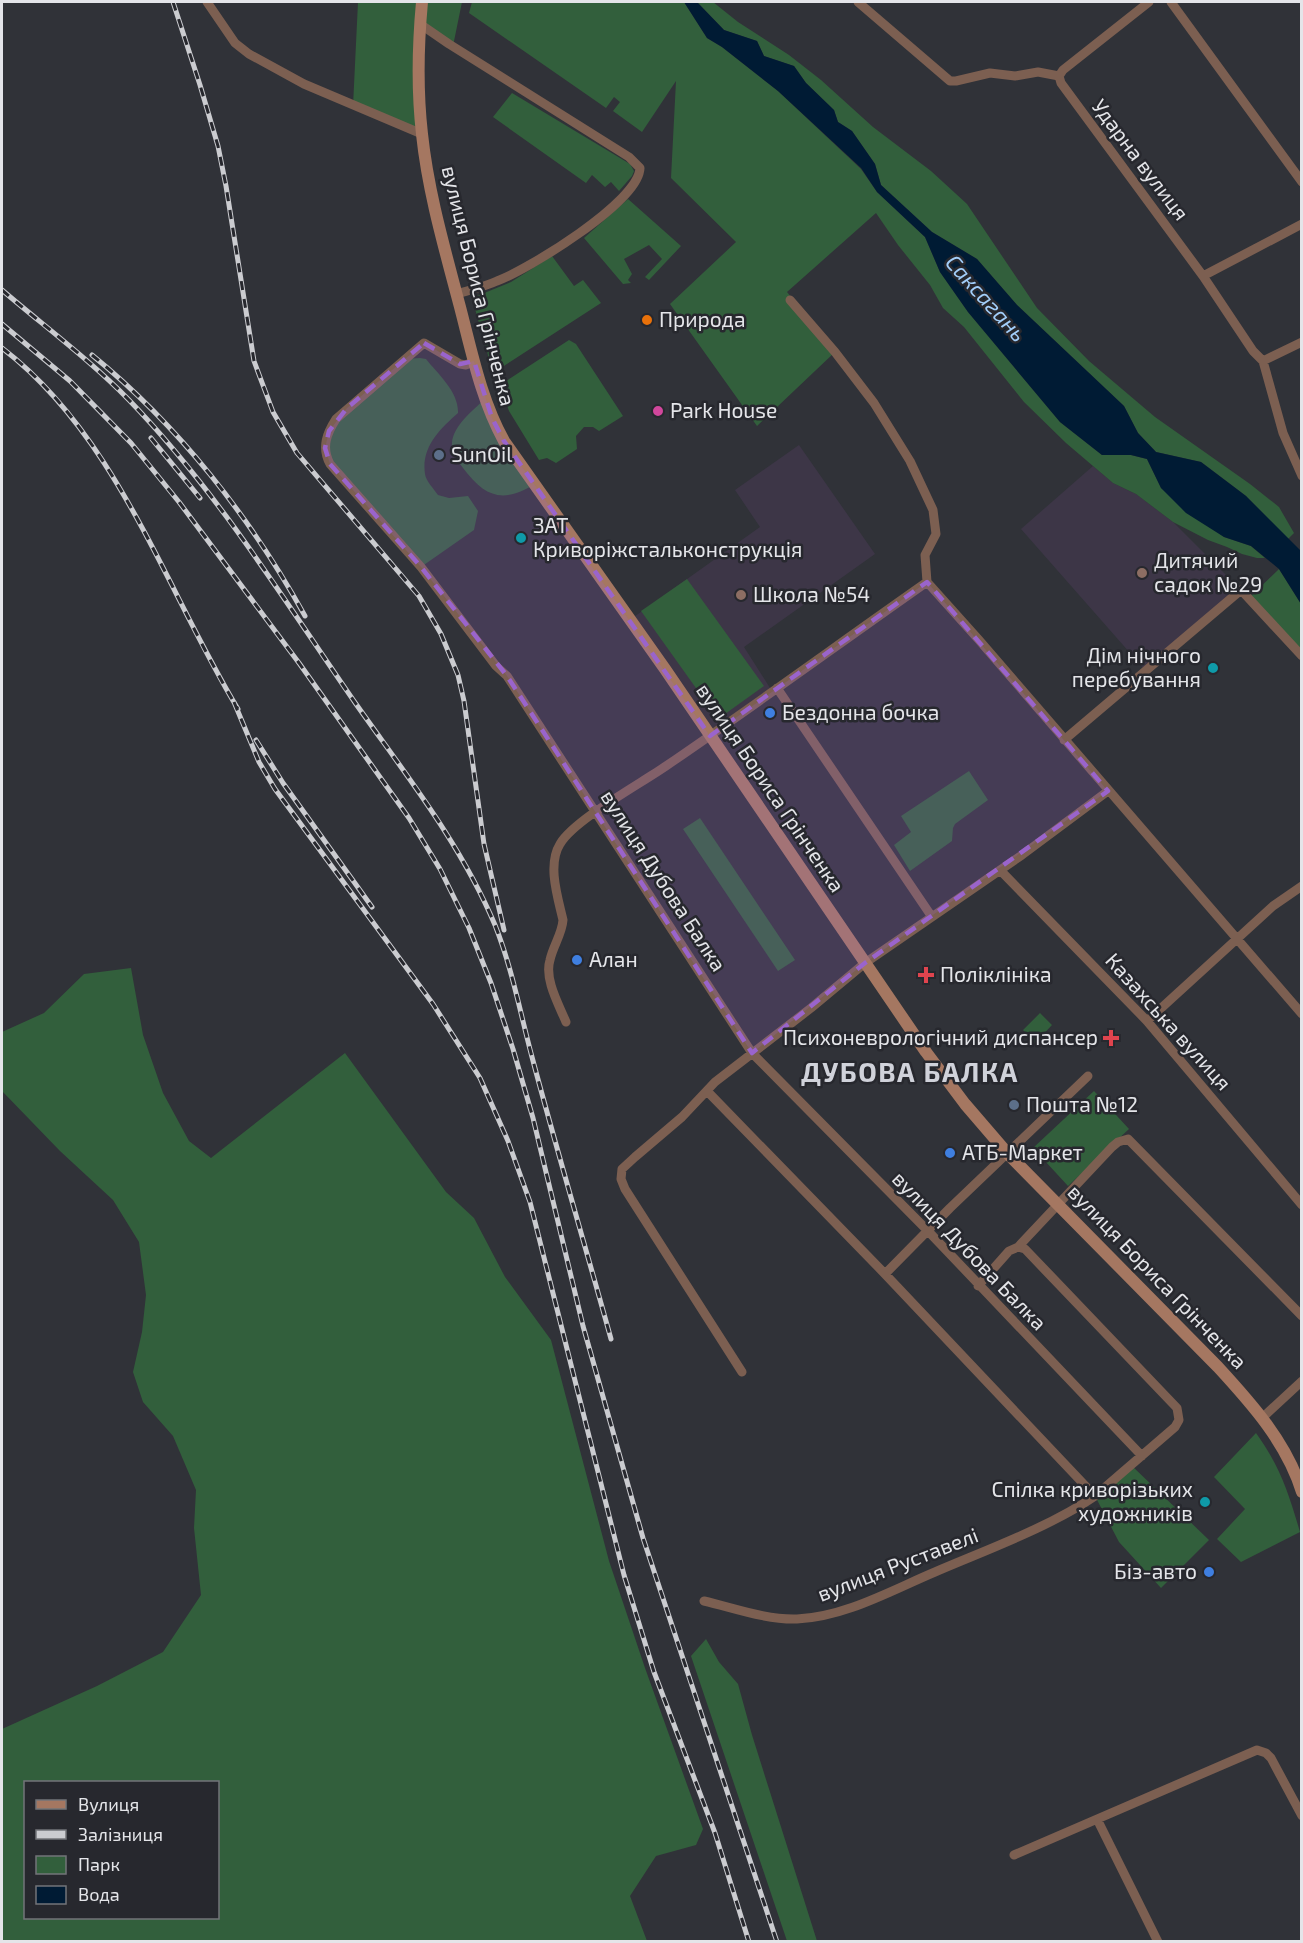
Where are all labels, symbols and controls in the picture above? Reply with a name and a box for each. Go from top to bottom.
street label: Ударна вулиця [1087,94,1195,225]
street label: вулиця Бориса Грінченка [437,163,521,408]
water label: Саксагань [941,249,1033,346]
place label: Природа [659,306,746,331]
marker: Природа [640,313,654,327]
place label: Park House [670,397,777,422]
marker: Park House [651,404,665,418]
place label: SunOil [451,441,513,466]
marker: SunOil [432,448,446,462]
place label: ЗАТ Криворіжстальконструкція [533,512,802,562]
marker: ЗАТ Криворіжстальконструкція [514,531,528,545]
place label: Дитячий садок №29 [1154,547,1262,596]
marker: Дитячий садок №29 [1135,566,1149,580]
place label: Школа №54 [753,581,870,606]
marker: Школа №54 [734,588,748,602]
place label: Дім нічного перебування [1072,642,1201,692]
marker: Дім нічного перебування [1206,661,1220,675]
street label: вулиця Бориса Грінченка [691,678,851,897]
place label: Бездонна бочка [782,699,939,724]
marker: Бездонна бочка [763,706,777,720]
street label: вулиця Дубова Балка [595,785,732,976]
place label: Алан [589,946,638,971]
street label: Казахська вулиця [1100,947,1237,1095]
marker: Алан [570,953,584,967]
place label: Поліклініка [940,961,1052,986]
marker: Поліклініка [917,966,935,984]
place label: Психоневрологічний диспансер [783,1024,1098,1049]
marker: Психоневрологічний диспансер [1102,1029,1120,1047]
district label: ДУБОВА БАЛКА [801,1055,1019,1087]
place label: Пошта №12 [1026,1091,1138,1116]
marker: Пошта №12 [1007,1098,1021,1112]
place label: АТБ-Маркет [962,1139,1083,1164]
marker: АТБ-Маркет [943,1146,957,1160]
street label: вулиця Дубова Балка [887,1165,1052,1335]
street label: вулиця Бориса Грінченка [1063,1179,1253,1374]
place label: Спілка криворізьких художників [991,1476,1193,1526]
marker: Спілка криворізьких художників [1198,1495,1212,1509]
street label: вулиця Руставелі [813,1521,982,1607]
place label: Біз-авто [1114,1558,1197,1583]
marker: Біз-авто [1202,1565,1216,1579]
legend [24,1781,219,1919]
text: Вулиця [78,1793,139,1815]
text: Залізниця [78,1823,163,1845]
text: Парк [78,1853,120,1875]
text: Вода [78,1883,120,1905]

